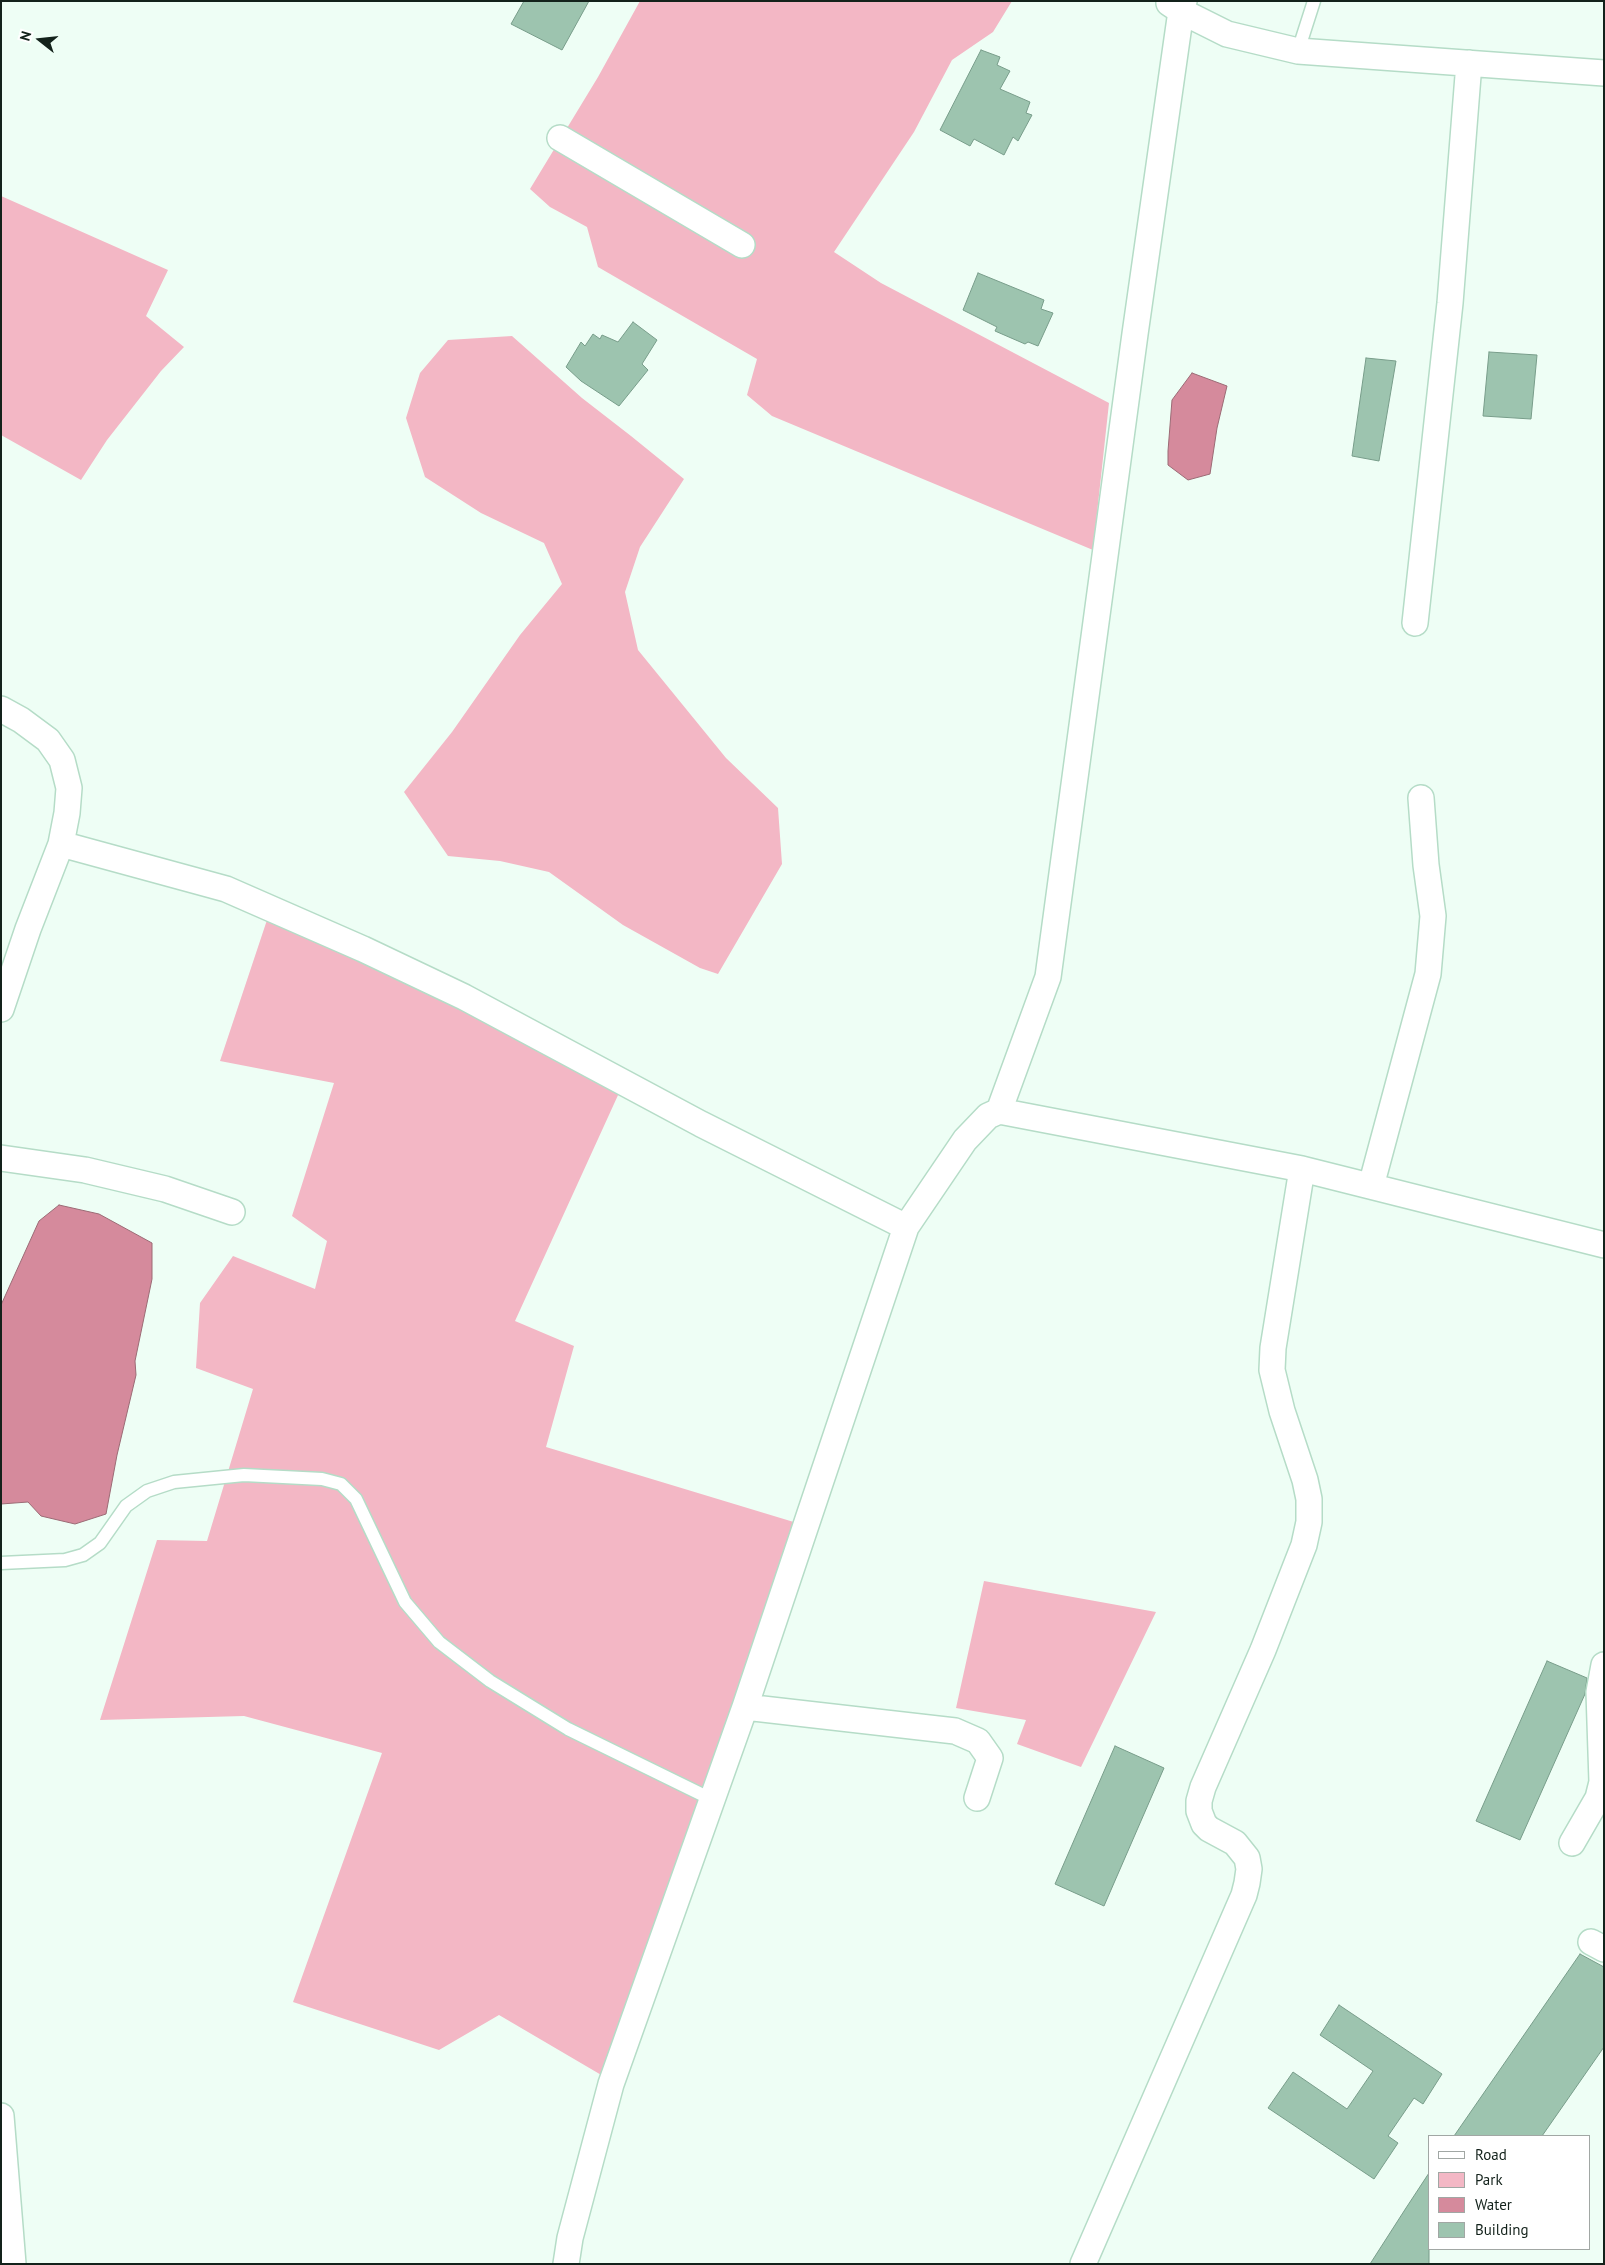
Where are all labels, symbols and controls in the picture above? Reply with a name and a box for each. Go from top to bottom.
north arrow [15,15,65,65]
text: N [16,29,35,43]
legend [1428,2135,1590,2250]
text: Road [1475,2145,1507,2164]
text: Park [1475,2170,1503,2189]
text: Water [1475,2195,1512,2214]
text: Building [1475,2220,1529,2239]

